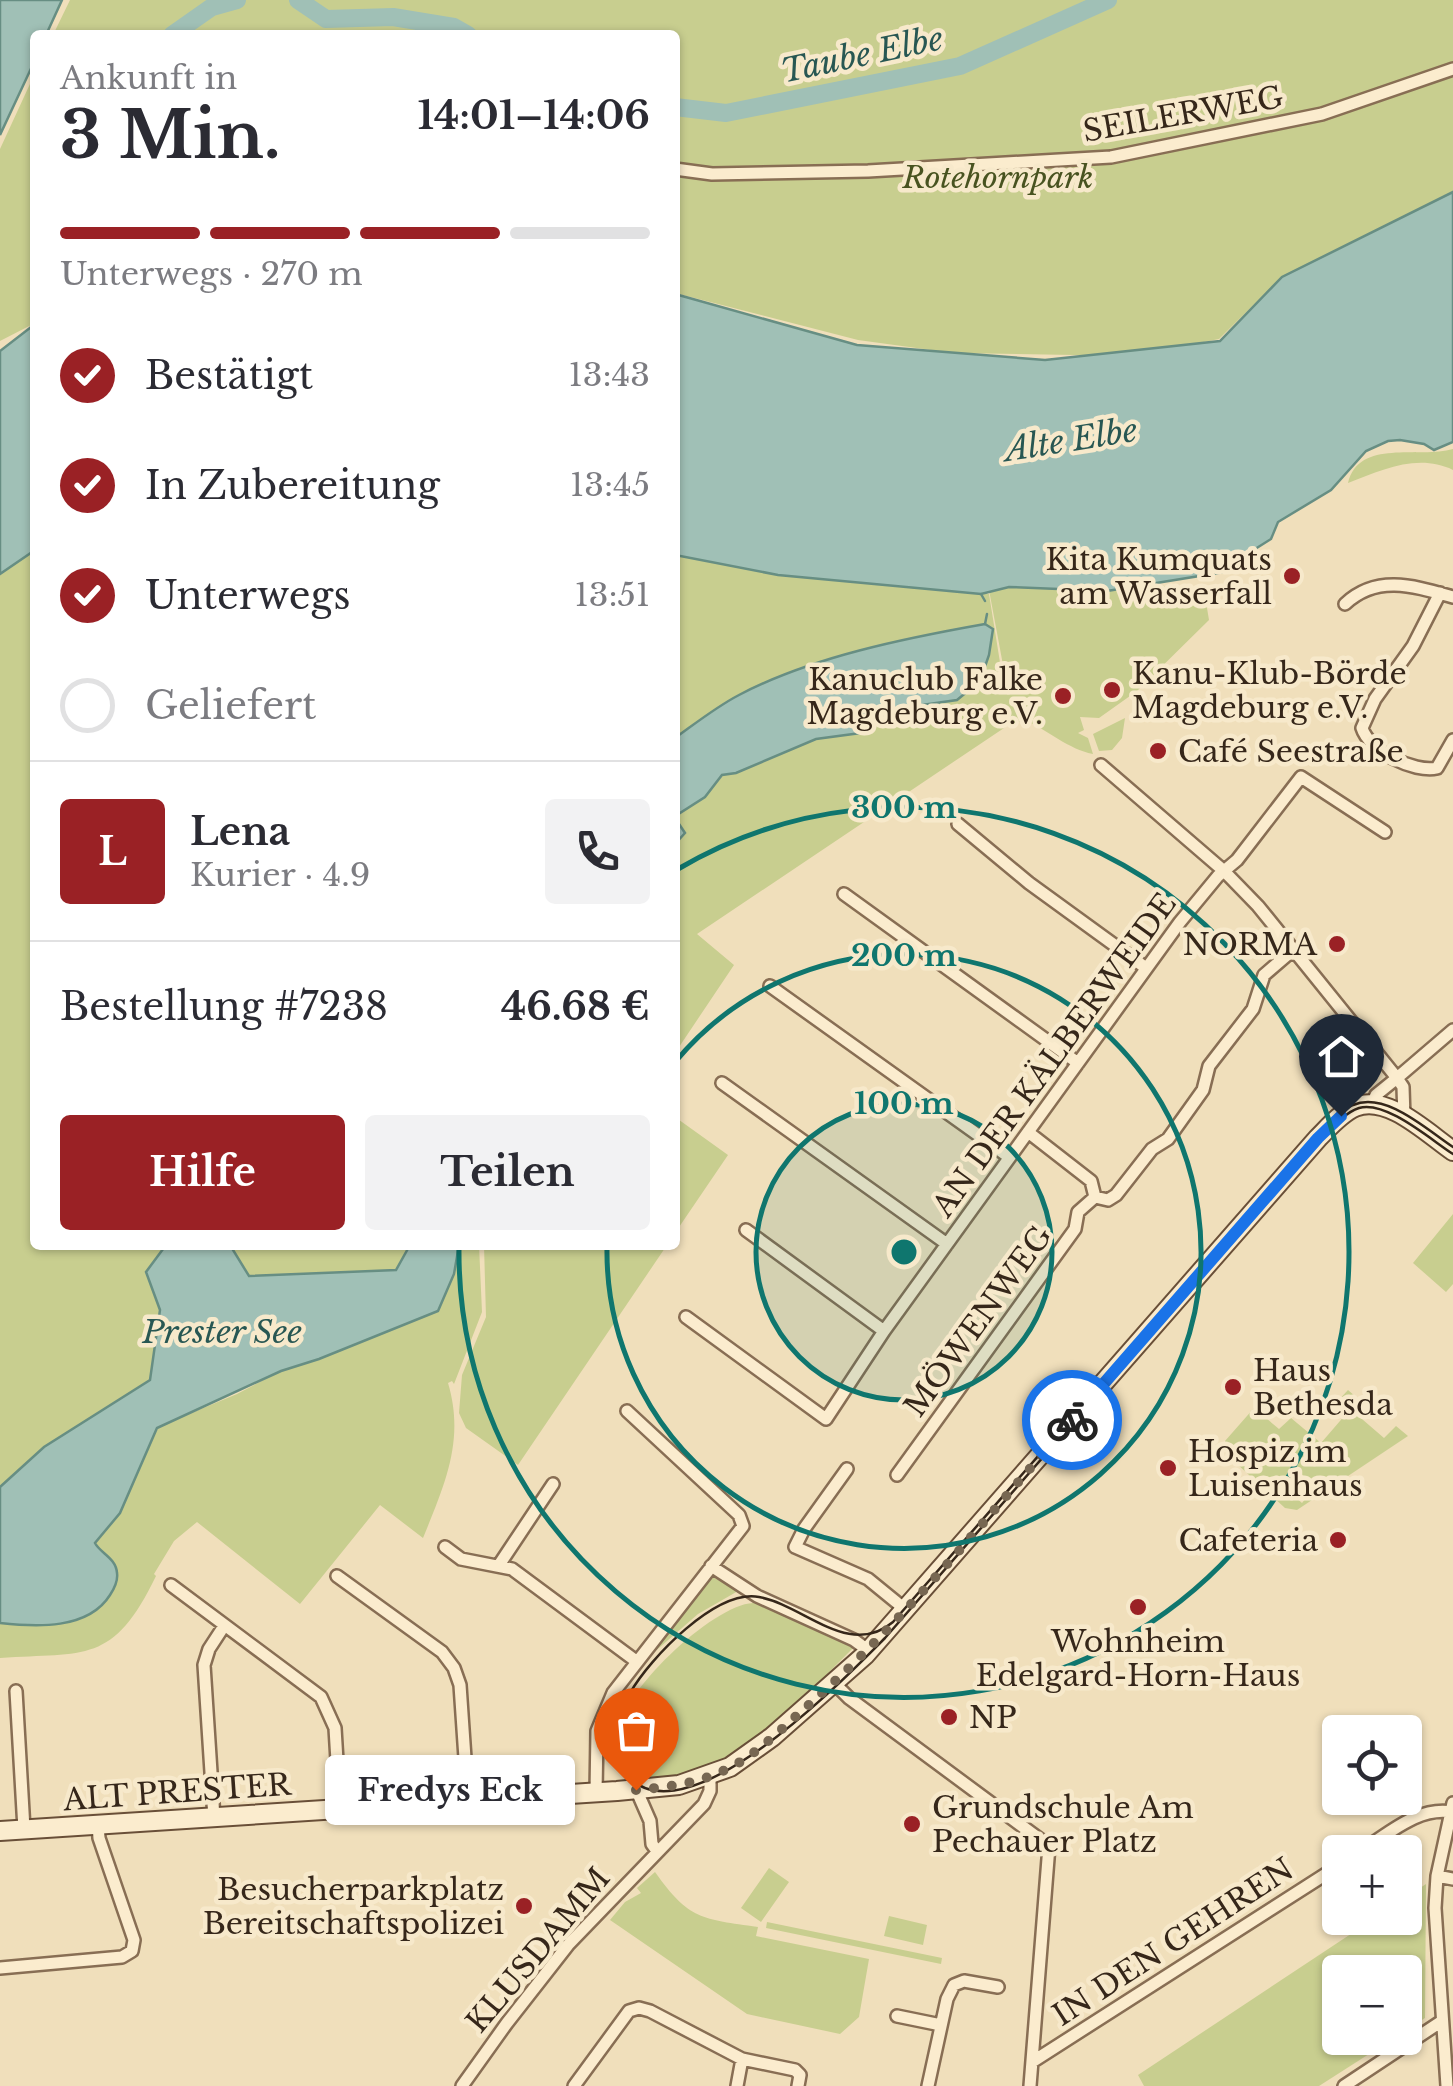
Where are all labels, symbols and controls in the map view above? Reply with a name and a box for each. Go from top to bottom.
water label: Taube Elbe [777,18,947,92]
text: Ankunft in [60,58,237,98]
street label: SEILERWEG [1080,78,1286,150]
text: 14:01–14:06 [418,92,650,139]
text: 3 Min. [60,95,281,176]
park label: Rotehornpark [902,159,1093,196]
text: Unterwegs · 270 m [60,254,363,294]
icon: check [60,348,115,403]
text: Bestätigt [145,352,313,399]
text: 13:43 [568,355,650,395]
water label: Alte Elbe [998,410,1140,471]
icon: check [60,458,115,513]
text: In Zubereitung [145,462,440,509]
text: 13:45 [570,465,650,505]
place label: Kita Kumquats am Wasserfall [1046,541,1272,612]
marker: Kita Kumquats am Wasserfall [1281,565,1303,587]
icon: check [60,568,115,623]
text: Unterwegs [145,572,350,619]
text: 13:51 [574,575,650,615]
place label: Kanu-Klub-Börde Magdeburg e.V. [1132,655,1407,726]
place label: Kanuclub Falke Magdeburg e.V. [807,661,1043,732]
marker: Kanu-Klub-Börde Magdeburg e.V. [1101,679,1123,701]
text: Geliefert [145,682,316,729]
marker: Kanuclub Falke Magdeburg e.V. [1052,685,1074,707]
place label: Café Seestraße [1178,733,1404,770]
marker: Café Seestraße [1147,740,1169,762]
text: 300 m [851,789,957,826]
button: phone [545,799,650,904]
text: Lena [190,808,290,855]
text: L [98,828,127,875]
text: Kurier · 4.9 [190,855,370,895]
street label: AN DER KÄLBERWEIDE [924,886,1184,1225]
place label: NORMA [1183,926,1318,963]
marker: NORMA [1326,933,1348,955]
text: 200 m [851,937,957,974]
text: Bestellung #7238 [60,983,388,1030]
text: 46.68 € [501,983,650,1030]
pin [1299,1014,1384,1117]
icon: home [1314,1029,1369,1084]
text: 100 m [854,1085,954,1122]
button: Hilfe [60,1115,345,1230]
button: Teilen [365,1115,650,1230]
street label: MÖWENWEG [896,1218,1060,1424]
centre of rings [886,1234,922,1270]
water label: Prester See [141,1312,302,1352]
place label: Haus Bethesda [1253,1352,1393,1423]
courier [1022,1370,1122,1470]
marker: Haus Bethesda [1222,1376,1244,1398]
icon: bike [1045,1393,1100,1448]
place label: Hospiz im Luisenhaus [1188,1433,1363,1504]
marker: Hospiz im Luisenhaus [1157,1457,1179,1479]
place label: Cafeteria [1178,1522,1318,1559]
marker: Cafeteria [1327,1529,1349,1551]
marker: Wohnheim Edelgard-Horn-Haus [1127,1596,1149,1618]
place label: Wohnheim Edelgard-Horn-Haus [976,1623,1300,1694]
pin [594,1688,679,1791]
place label: NP [969,1699,1017,1736]
icon: bag [609,1703,664,1758]
marker: NP [938,1706,960,1728]
map controls [1322,1715,1422,2055]
button: locate [1322,1715,1422,1815]
callout: Fredys Eck [326,1755,576,1825]
street label: ALT PRESTER [61,1765,293,1818]
text: Fredys Eck [357,1770,543,1810]
place label: Grundschule Am Pechauer Platz [932,1789,1194,1860]
marker: Grundschule Am Pechauer Platz [901,1813,923,1835]
button: + [1322,1835,1422,1935]
street label: IN DEN GEHREN [1046,1850,1300,2034]
street label: KLUSDAMM [458,1860,618,2040]
place label: Besucherparkplatz Bereitschaftspolizei [203,1871,504,1942]
marker: Besucherparkplatz Bereitschaftspolizei [513,1895,535,1917]
button: − [1322,1955,1422,2055]

